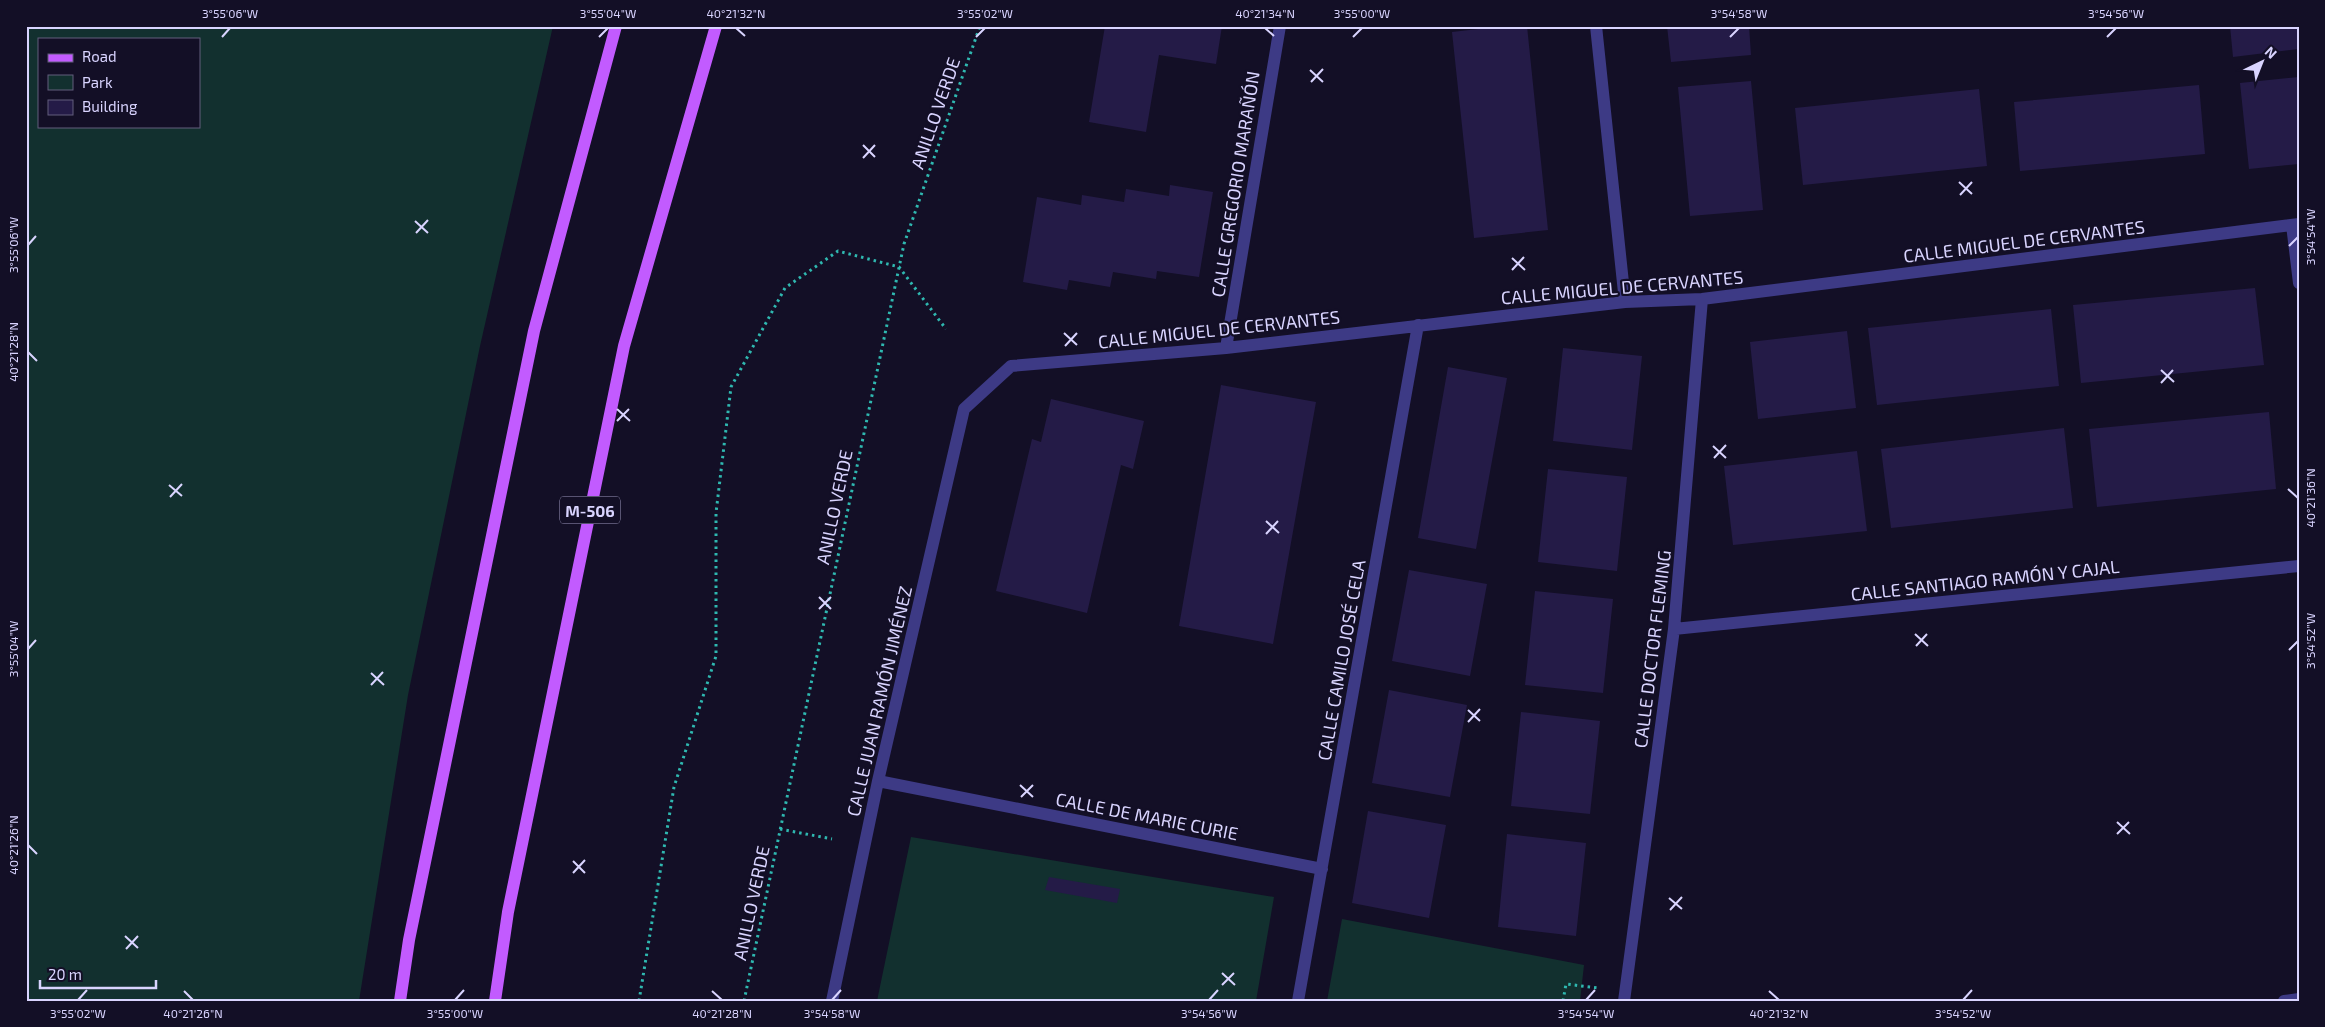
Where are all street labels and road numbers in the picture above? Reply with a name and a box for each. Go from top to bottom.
street label: ANILLO VERDE [906,54,964,172]
street label: CALLE GREGORIO MARAÑÓN [1206,69,1264,299]
street label: CALLE MIGUEL DE CERVANTES [1902,215,2146,267]
street label: CALLE MIGUEL DE CERVANTES [1500,265,1744,309]
street label: CALLE MIGUEL DE CERVANTES [1097,305,1341,353]
street label: ANILLO VERDE [811,448,857,566]
road number: M-506 [560,496,620,524]
street label: CALLE DOCTOR FLEMING [1629,549,1675,749]
street label: CALLE SANTIAGO RAMÓN Y CAJAL [1850,555,2120,605]
street label: CALLE CAMILO JOSÉ CELA [1312,557,1370,762]
street label: CALLE JUAN RAMÓN JIMÉNEZ [842,584,916,818]
street label: CALLE DE MARIE CURIE [1054,788,1240,844]
street label: ANILLO VERDE [728,844,774,962]

